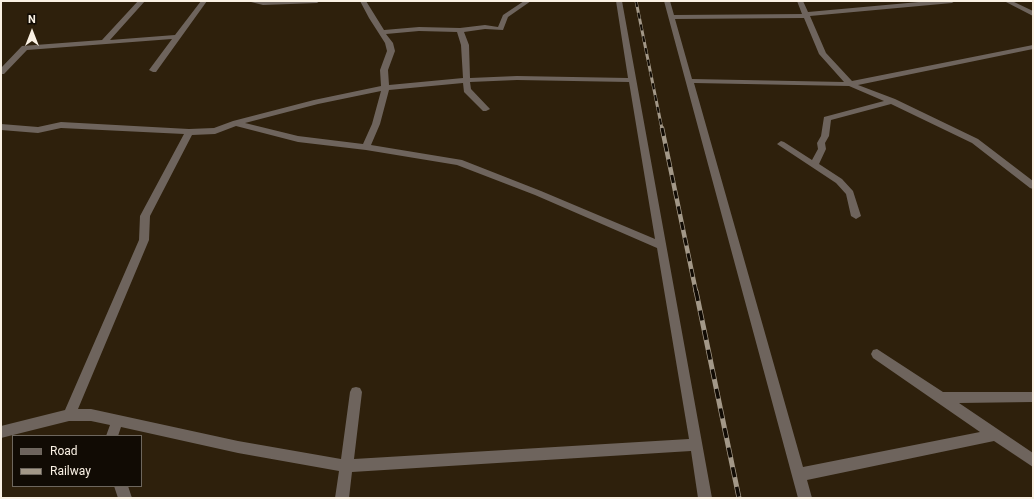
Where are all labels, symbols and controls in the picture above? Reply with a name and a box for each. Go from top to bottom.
north arrow [12,12,52,52]
text: N [28,13,36,26]
legend [12,435,142,487]
text: Road [50,444,78,458]
text: Railway [50,464,91,478]

